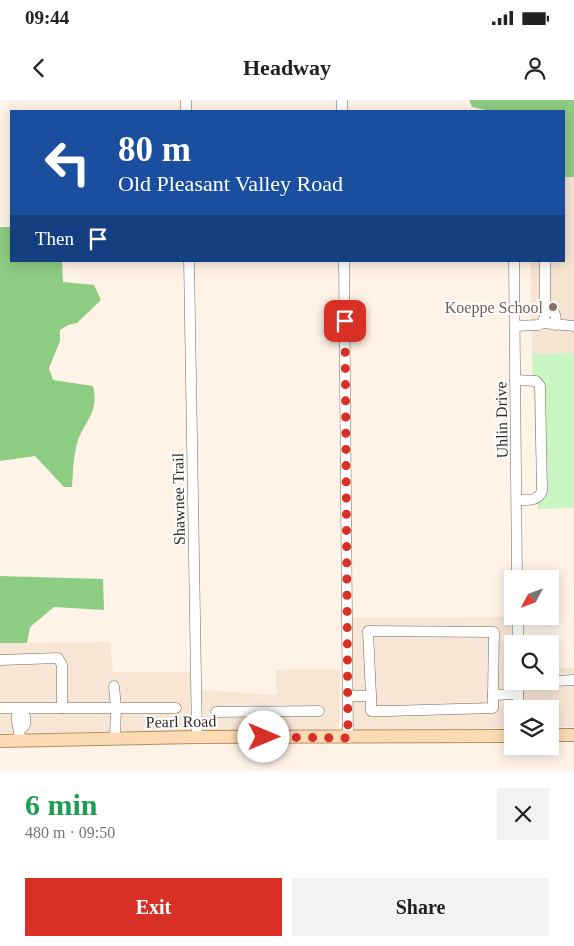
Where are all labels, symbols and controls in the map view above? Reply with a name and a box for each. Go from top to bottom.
text: 09:44 [25,7,69,28]
icon: back [25,54,53,82]
icon: person [521,54,549,82]
text: Headway [243,55,331,80]
icon: left [35,130,100,195]
text: 80 m [118,130,191,169]
text: Old Pleasant Valley Road [118,171,343,196]
icon: arrive [84,225,112,253]
text: Then [35,228,74,249]
place label: Koeppe School [445,299,544,317]
pin [324,300,366,342]
marker: Koeppe School [547,301,559,313]
icon: arrive [331,307,359,335]
street label: Uhlin Drive [492,381,511,459]
street label: Shawnee Trail [169,452,188,545]
north arrow [504,570,559,625]
map controls [504,570,559,755]
button: search [504,635,559,690]
button: layers [504,700,559,755]
position arrow [237,710,289,762]
street label: Pearl Road [146,712,216,731]
text: 6 min [25,788,98,821]
button: close [497,788,549,840]
text: 480 m · 09:50 [25,824,115,841]
button: Exit [25,878,282,936]
button: Share [292,878,549,936]

